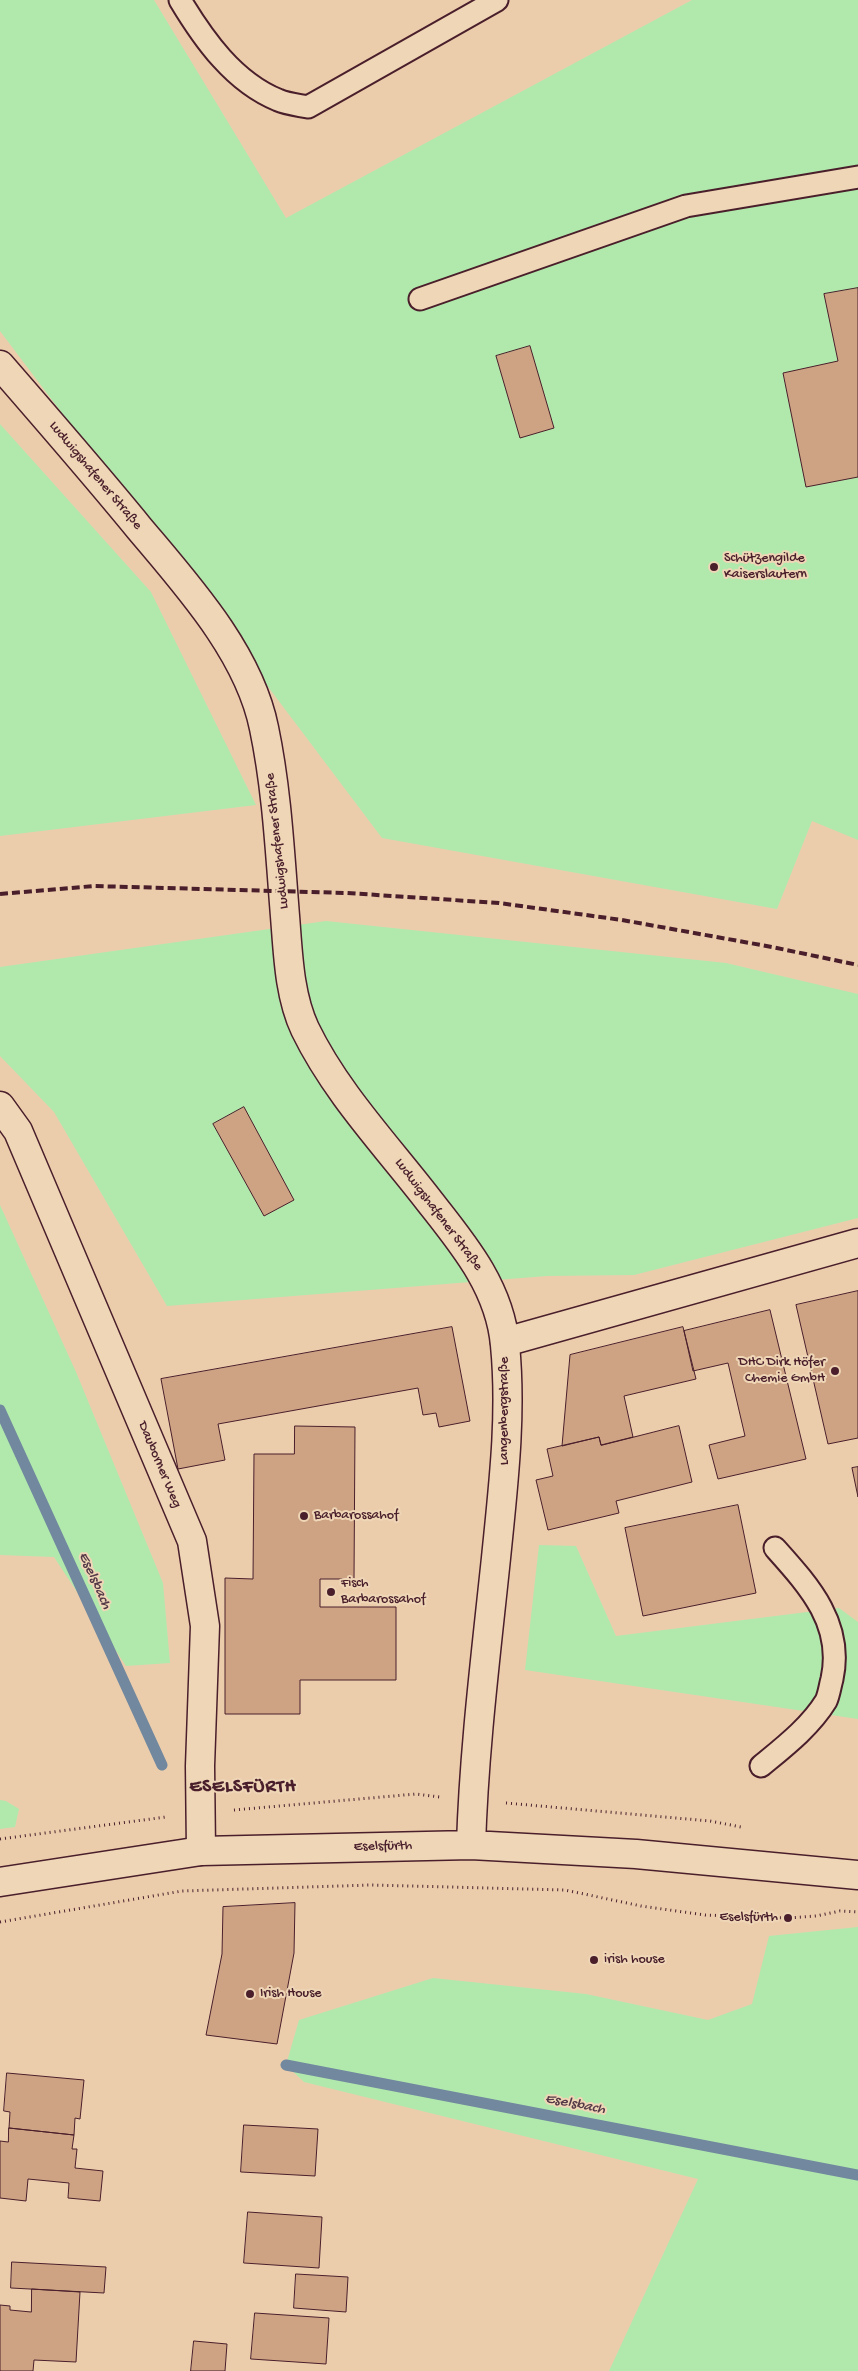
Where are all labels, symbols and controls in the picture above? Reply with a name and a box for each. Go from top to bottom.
street label: Ludwigshafener Straße [45,418,145,534]
place label: Schützengilde Kaiserslautern [724,551,807,584]
marker: Schützengilde Kaiserslautern [708,561,720,573]
street label: Ludwigshafener Straße [263,772,293,910]
street label: Ludwigshafener Straße [390,1155,486,1275]
place label: DHC Dirk Höfer Chemie GmbH [739,1355,825,1388]
street label: Langenbergstraße [497,1357,513,1465]
marker: DHC Dirk Höfer Chemie GmbH [829,1365,841,1377]
street label: Dauborner Weg [133,1419,185,1511]
place label: Barbarossahof [314,1508,398,1524]
marker: Barbarossahof [298,1510,310,1522]
water label: Eselsbach [73,1550,115,1612]
place label: Fisch Barbarossahof [341,1576,425,1608]
marker: Fisch Barbarossahof [325,1586,337,1598]
district label: ESELSFÜRTH [188,1777,298,1799]
street label: Eselsfürth [354,1838,412,1856]
place label: Eselsfürth [720,1910,778,1926]
marker: Eselsfürth [782,1912,794,1924]
place label: irish house [604,1952,665,1968]
marker: irish house [588,1954,600,1966]
place label: Irish House [260,1986,322,2002]
marker: Irish House [244,1988,256,2000]
water label: Eselsbach [543,2090,607,2120]

